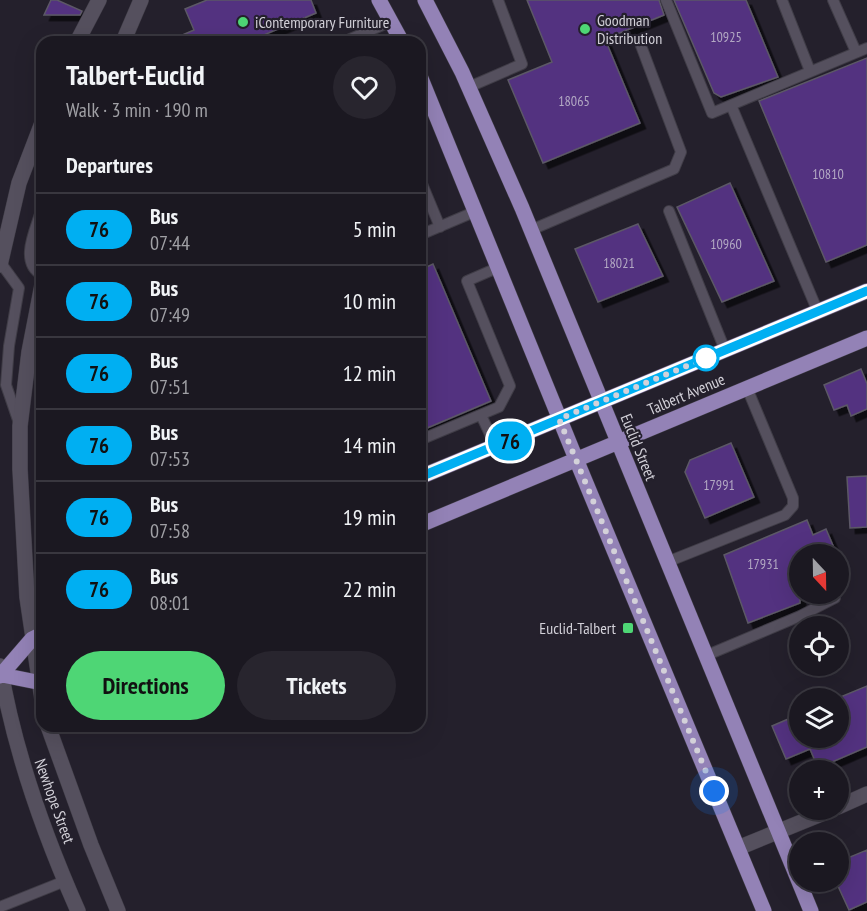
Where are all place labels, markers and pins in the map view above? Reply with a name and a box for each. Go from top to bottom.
place label: Goodman Distribution [597,10,662,48]
place label: iContemporary Furniture [255,12,389,32]
marker: iContemporary Furniture [236,15,250,29]
marker: Goodman Distribution [578,22,592,36]
unlabelled marker [693,345,719,371]
place label: Euclid-Talbert [539,618,617,638]
marker: Euclid-Talbert [621,621,635,635]

